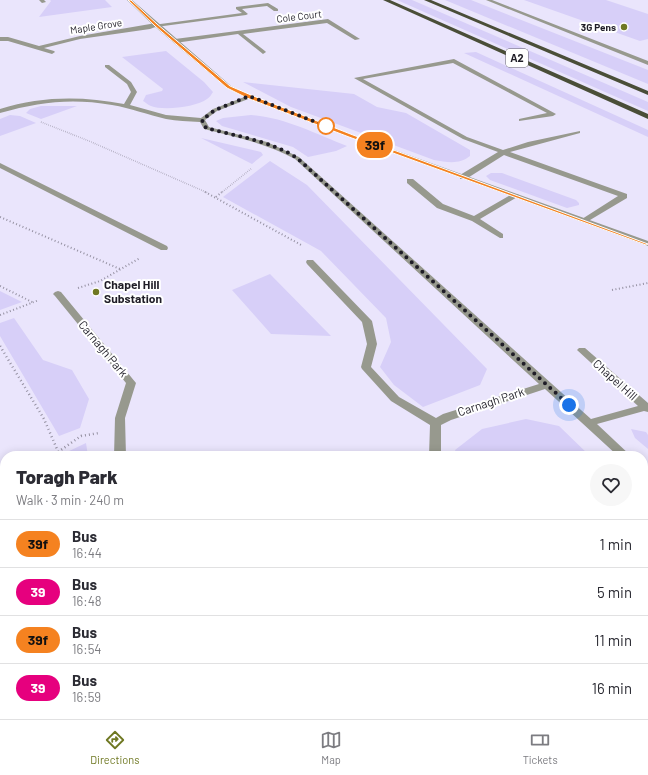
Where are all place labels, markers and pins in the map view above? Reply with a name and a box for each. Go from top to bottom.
place label: 3G Pens [581,21,616,33]
marker: 3G Pens [619,22,629,32]
unlabelled marker [317,117,335,135]
place label: Chapel Hill Substation [104,277,162,305]
marker: Chapel Hill Substation [91,287,101,297]

